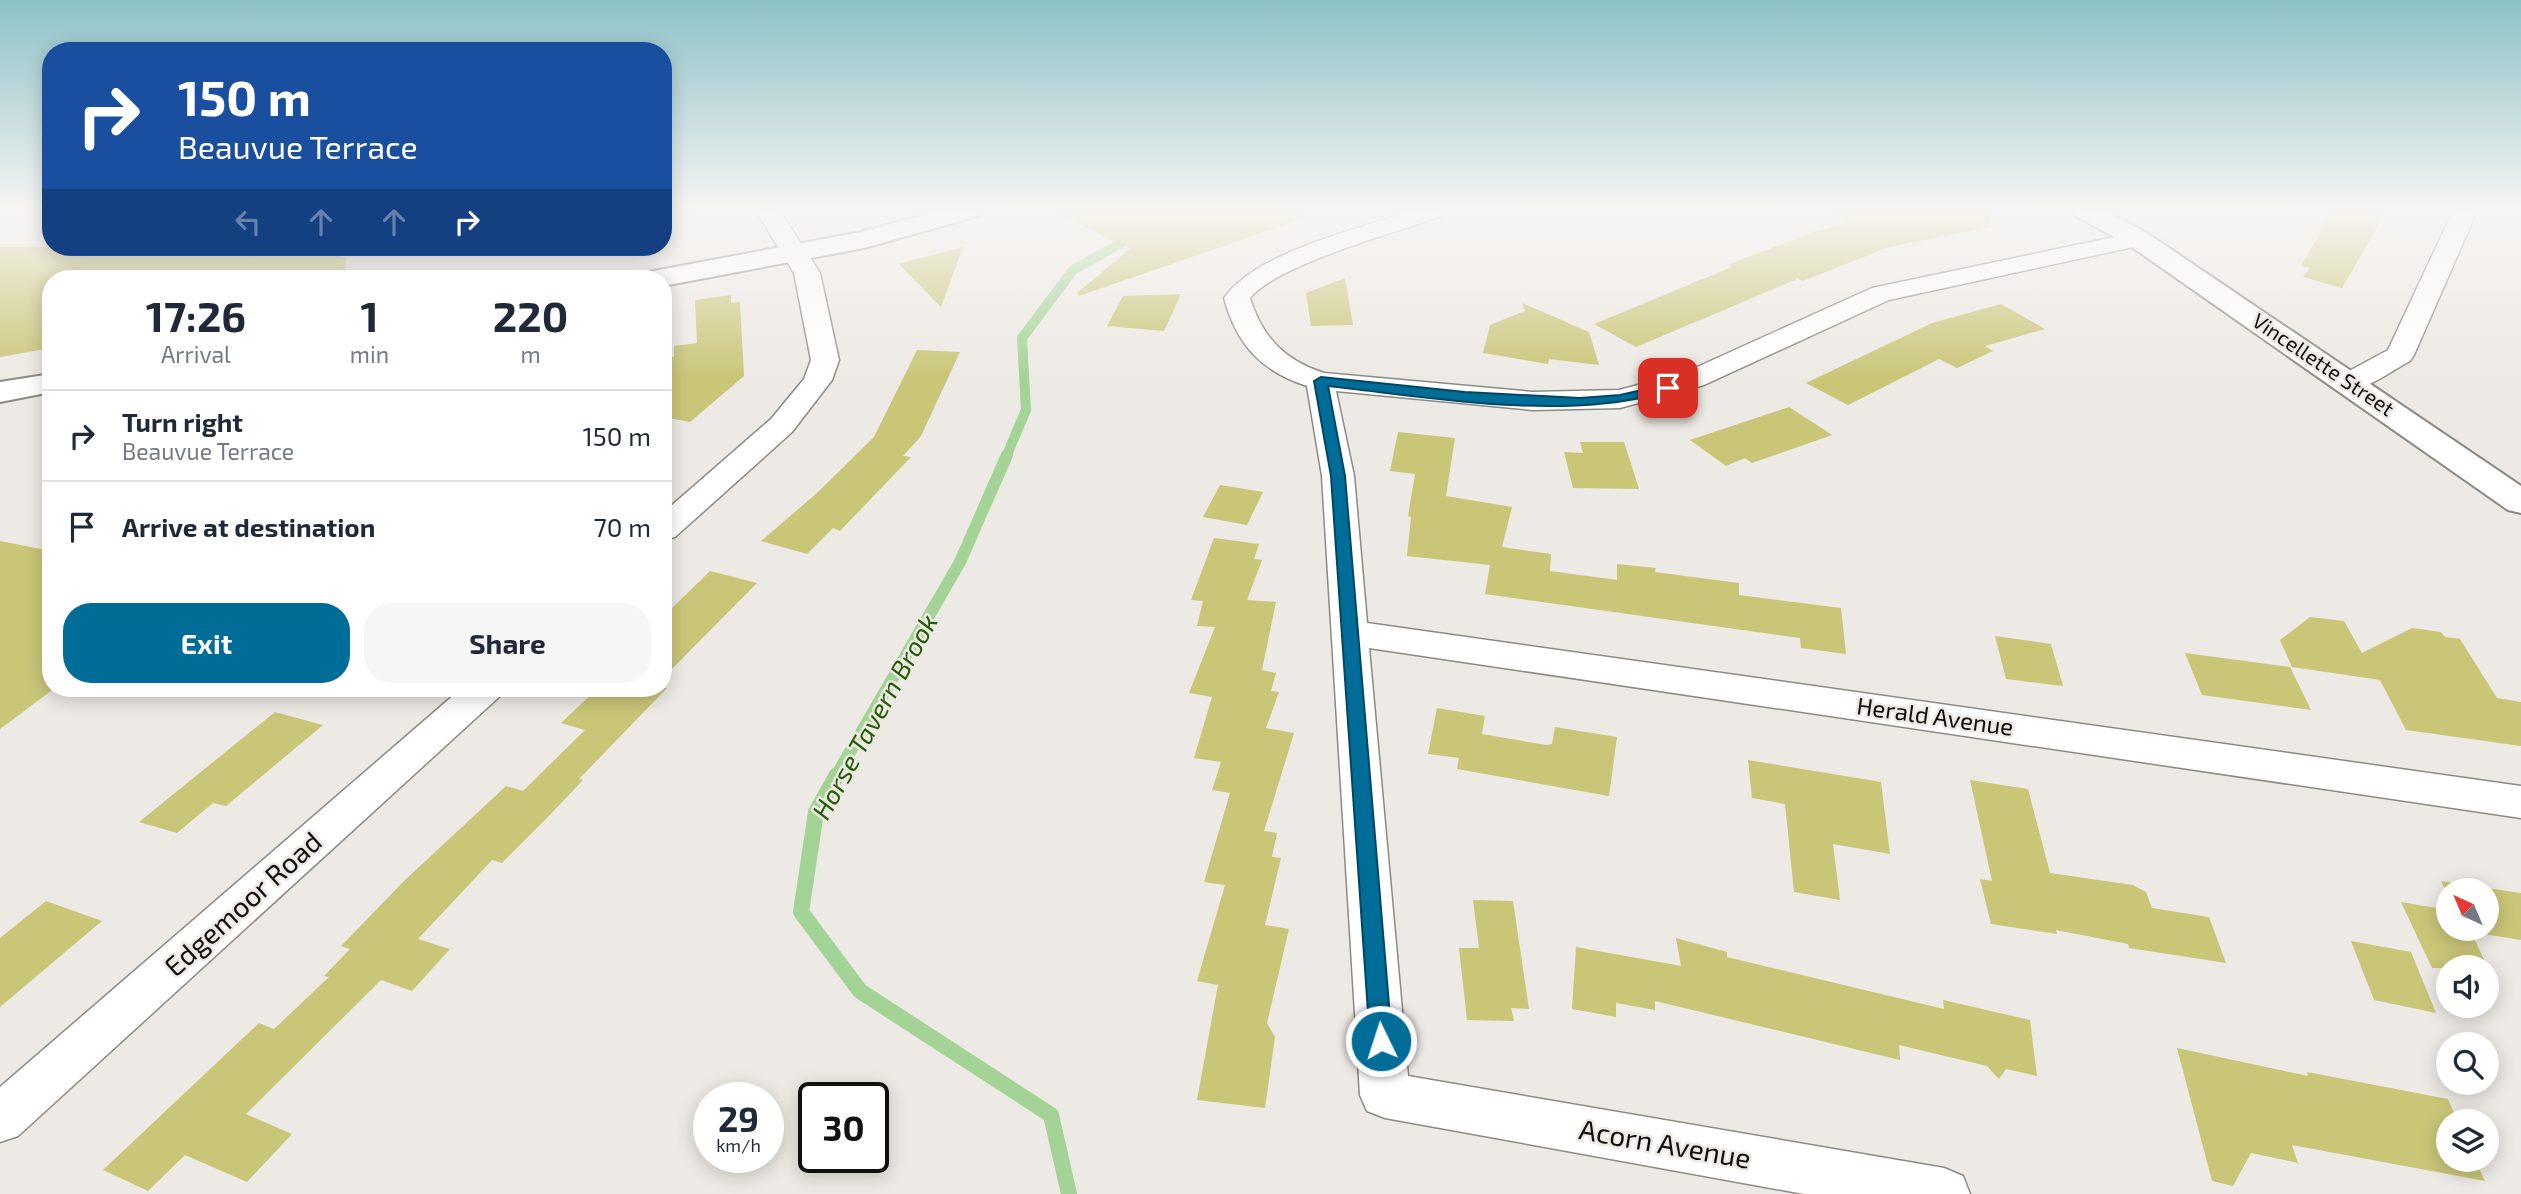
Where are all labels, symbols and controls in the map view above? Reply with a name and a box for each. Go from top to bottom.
text: 150 m [178,67,311,126]
icon: right [63,70,154,161]
text: Beauvue Terrace [178,127,418,165]
icon: left [229,203,267,241]
icon: ahead [302,203,340,241]
icon: ahead [375,203,413,241]
icon: right [448,203,486,241]
text: 17:26 [146,290,246,340]
text: 1 [360,290,379,340]
text: 220 [493,290,568,340]
street label: Vincellette Street [2248,307,2399,420]
text: Arrival [161,340,231,368]
text: min [350,340,389,368]
text: m [520,340,541,368]
pin [1638,358,1698,418]
icon: arrive [1649,369,1687,407]
text: Turn right [122,406,243,437]
icon: right [63,417,101,455]
text: 150 m [582,420,651,451]
text: Beauvue Terrace [122,437,294,465]
icon: arrive [63,508,101,546]
text: Arrive at destination [122,511,375,542]
text: 70 m [593,511,651,542]
button: Exit [63,603,350,683]
button: Share [364,603,651,683]
water label: Horse Tavern Brook [804,608,943,824]
street label: Herald Avenue [1855,690,2015,741]
street label: Edgemoor Road [157,824,328,983]
north arrow [2436,878,2499,942]
map controls [2436,878,2499,1172]
button: sound [2436,955,2499,1018]
position arrow [1344,1004,1418,1078]
button: search [2436,1032,2499,1095]
speed limit sign: 30 [798,1082,889,1173]
text: 29 [718,1097,759,1139]
button: layers [2436,1109,2499,1172]
street label: Acorn Avenue [1577,1111,1754,1175]
text: km/h [716,1134,761,1156]

